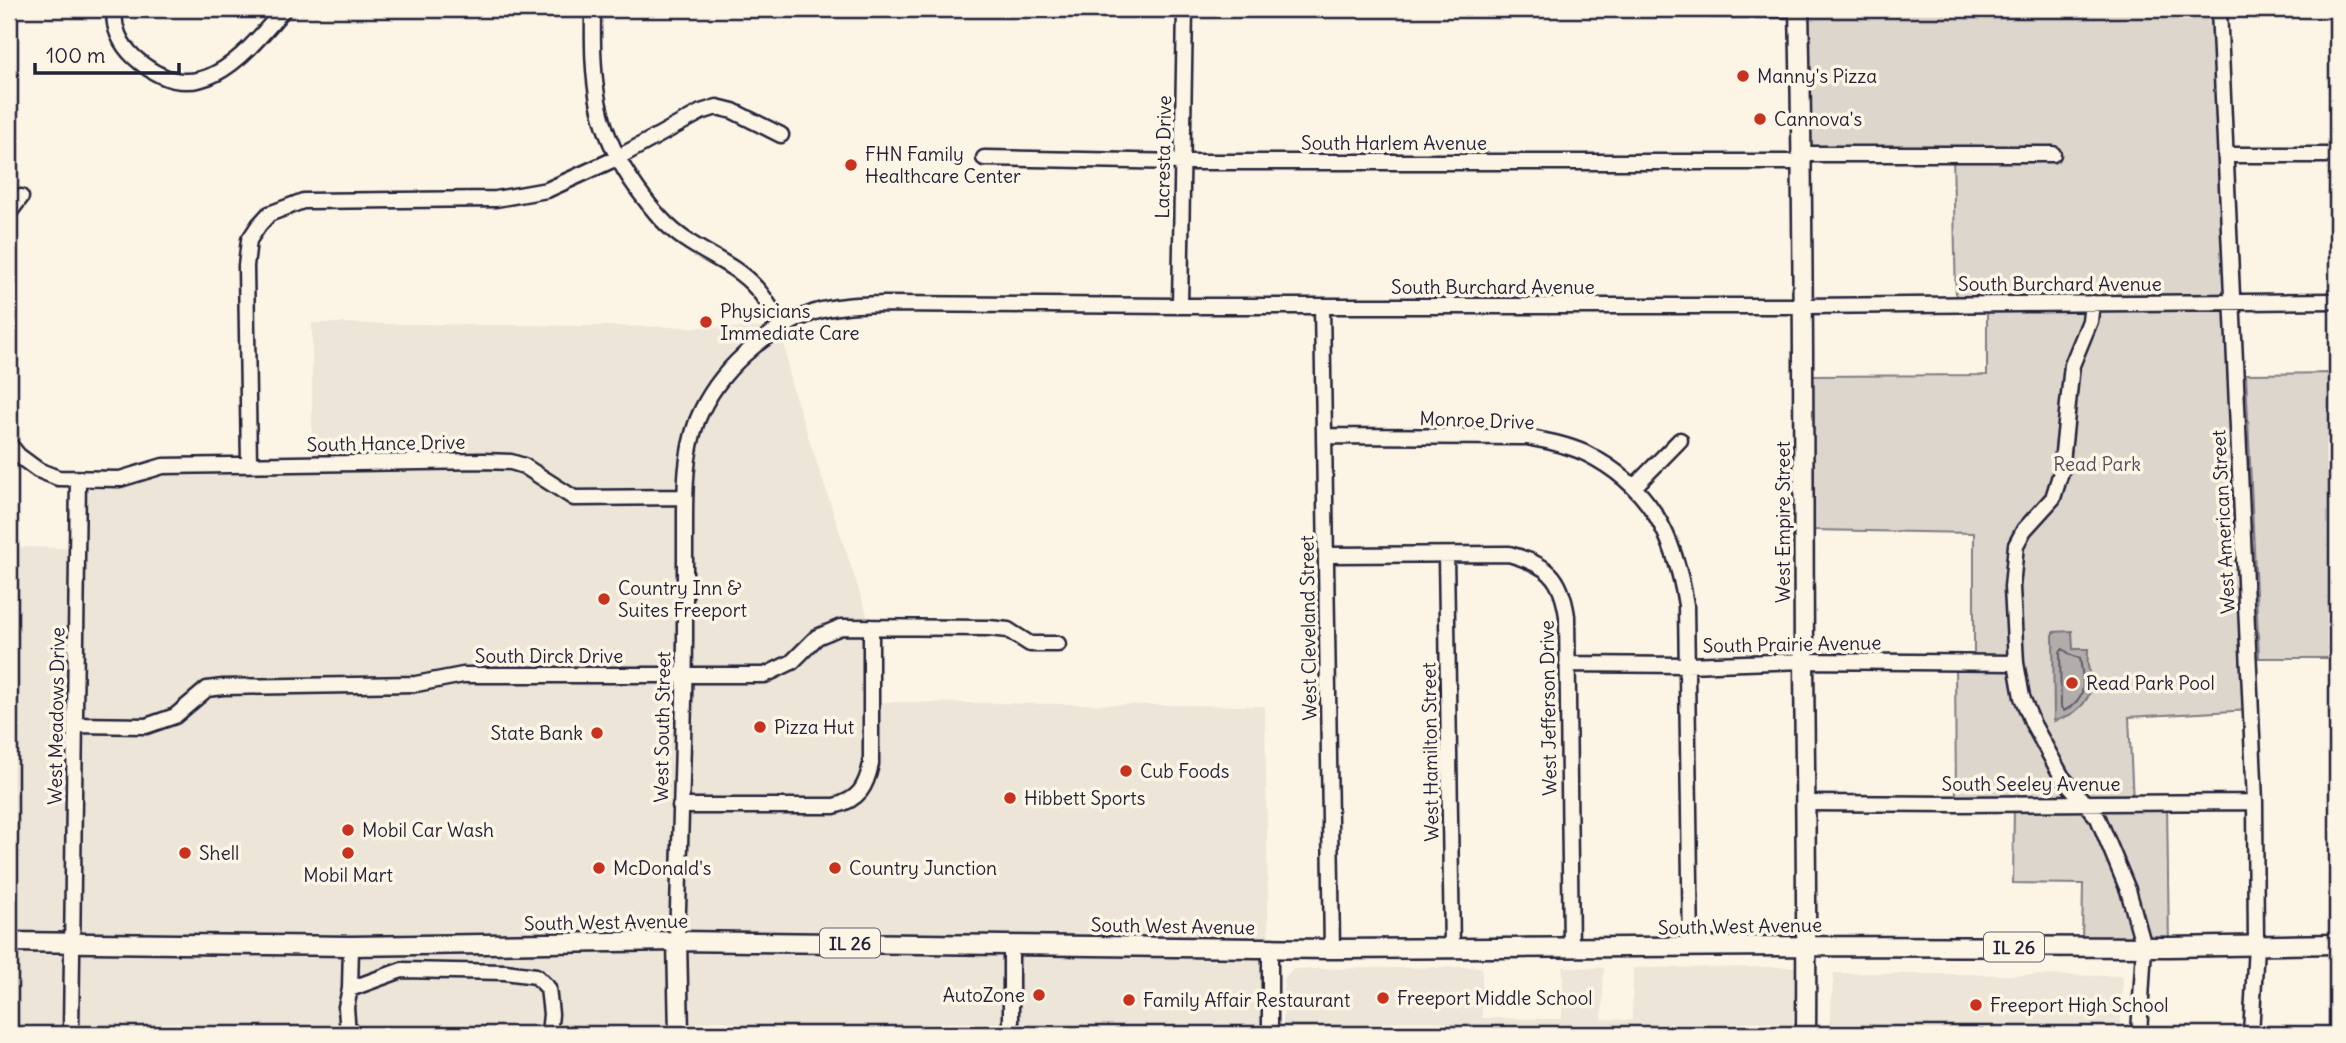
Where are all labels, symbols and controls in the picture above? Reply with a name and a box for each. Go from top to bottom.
scale bar [35,32,178,76]
text: 100 m [46,42,105,69]
place label: Manny's Pizza [1757,64,1877,88]
marker: Manny's Pizza [1735,68,1751,84]
street label: Lacresta Drive [1150,95,1176,219]
place label: Cannova's [1774,107,1862,131]
marker: Cannova's [1752,111,1768,127]
street label: South Harlem Avenue [1301,131,1487,155]
place label: FHN Family Healthcare Center [865,142,1021,188]
marker: FHN Family Healthcare Center [843,157,859,173]
street label: South Burchard Avenue [1958,272,2162,296]
street label: South Burchard Avenue [1391,275,1595,299]
place label: Physicians Immediate Care [720,299,860,345]
marker: Physicians Immediate Care [698,314,714,330]
street label: Monroe Drive [1419,406,1535,434]
street label: West American Street [2206,429,2240,615]
street label: South Hance Drive [306,430,466,456]
street label: West Empire Street [1771,441,1795,603]
park label: Read Park [2053,452,2141,476]
street label: West Cleveland Street [1294,535,1322,721]
place label: Country Inn & Suites Freeport [618,576,747,622]
marker: Country Inn & Suites Freeport [596,591,612,607]
street label: West Jefferson Drive [1534,620,1562,796]
street label: West Meadows Drive [42,627,70,805]
street label: South Prairie Avenue [1702,630,1882,658]
street label: South Dirck Drive [475,644,623,668]
street label: West South Street [649,651,675,803]
street label: West Hamilton Street [1416,662,1444,842]
place label: Read Park Pool [2086,671,2215,695]
marker: Read Park Pool [2064,675,2080,691]
place label: Pizza Hut [774,715,854,739]
marker: Pizza Hut [752,719,768,735]
place label: State Bank [491,721,583,745]
marker: State Bank [589,725,605,741]
place label: Cub Foods [1140,759,1229,783]
marker: Cub Foods [1118,763,1134,779]
street label: South Seeley Avenue [1942,772,2120,796]
place label: Hibbett Sports [1024,786,1145,810]
marker: Hibbett Sports [1002,790,1018,806]
place label: Mobil Car Wash [362,818,494,842]
marker: Mobil Car Wash [340,822,356,838]
place label: Shell [199,841,239,865]
marker: Shell [177,845,193,861]
marker: Mobil Mart [340,845,356,861]
place label: McDonald's [613,856,711,880]
place label: Country Junction [849,856,997,880]
marker: McDonald's [591,860,607,876]
marker: Country Junction [827,860,843,876]
place label: Mobil Mart [303,863,393,887]
street label: South West Avenue [524,909,688,935]
street label: South West Avenue [1091,913,1255,939]
street label: South West Avenue [1658,913,1822,939]
road number: IL 26 [820,928,880,958]
road number: IL 26 [1984,932,2044,962]
place label: AutoZone [943,983,1025,1007]
place label: Freeport Middle School [1397,986,1593,1010]
marker: AutoZone [1031,987,1047,1003]
place label: Family Affair Restaurant [1143,988,1350,1012]
marker: Freeport Middle School [1375,990,1391,1006]
marker: Family Affair Restaurant [1121,992,1137,1008]
place label: Freeport High School [1990,993,2169,1017]
marker: Freeport High School [1968,997,1984,1013]

